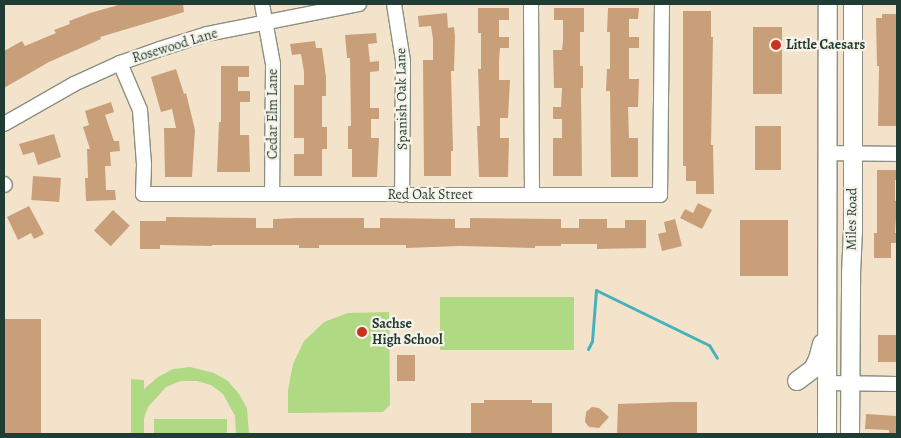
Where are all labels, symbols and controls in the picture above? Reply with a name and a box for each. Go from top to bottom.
street label: Rosewood Lane [130,25,220,67]
place label: Little Caesars [786,37,865,53]
marker: Little Caesars [770,39,782,51]
street label: Spanish Oak Lane [393,48,411,150]
street label: Cedar Elm Lane [265,69,281,159]
street label: Red Oak Street [387,187,473,203]
street label: Miles Road [843,187,861,251]
place label: Sachse High School [372,316,443,348]
marker: Sachse High School [356,326,368,338]

